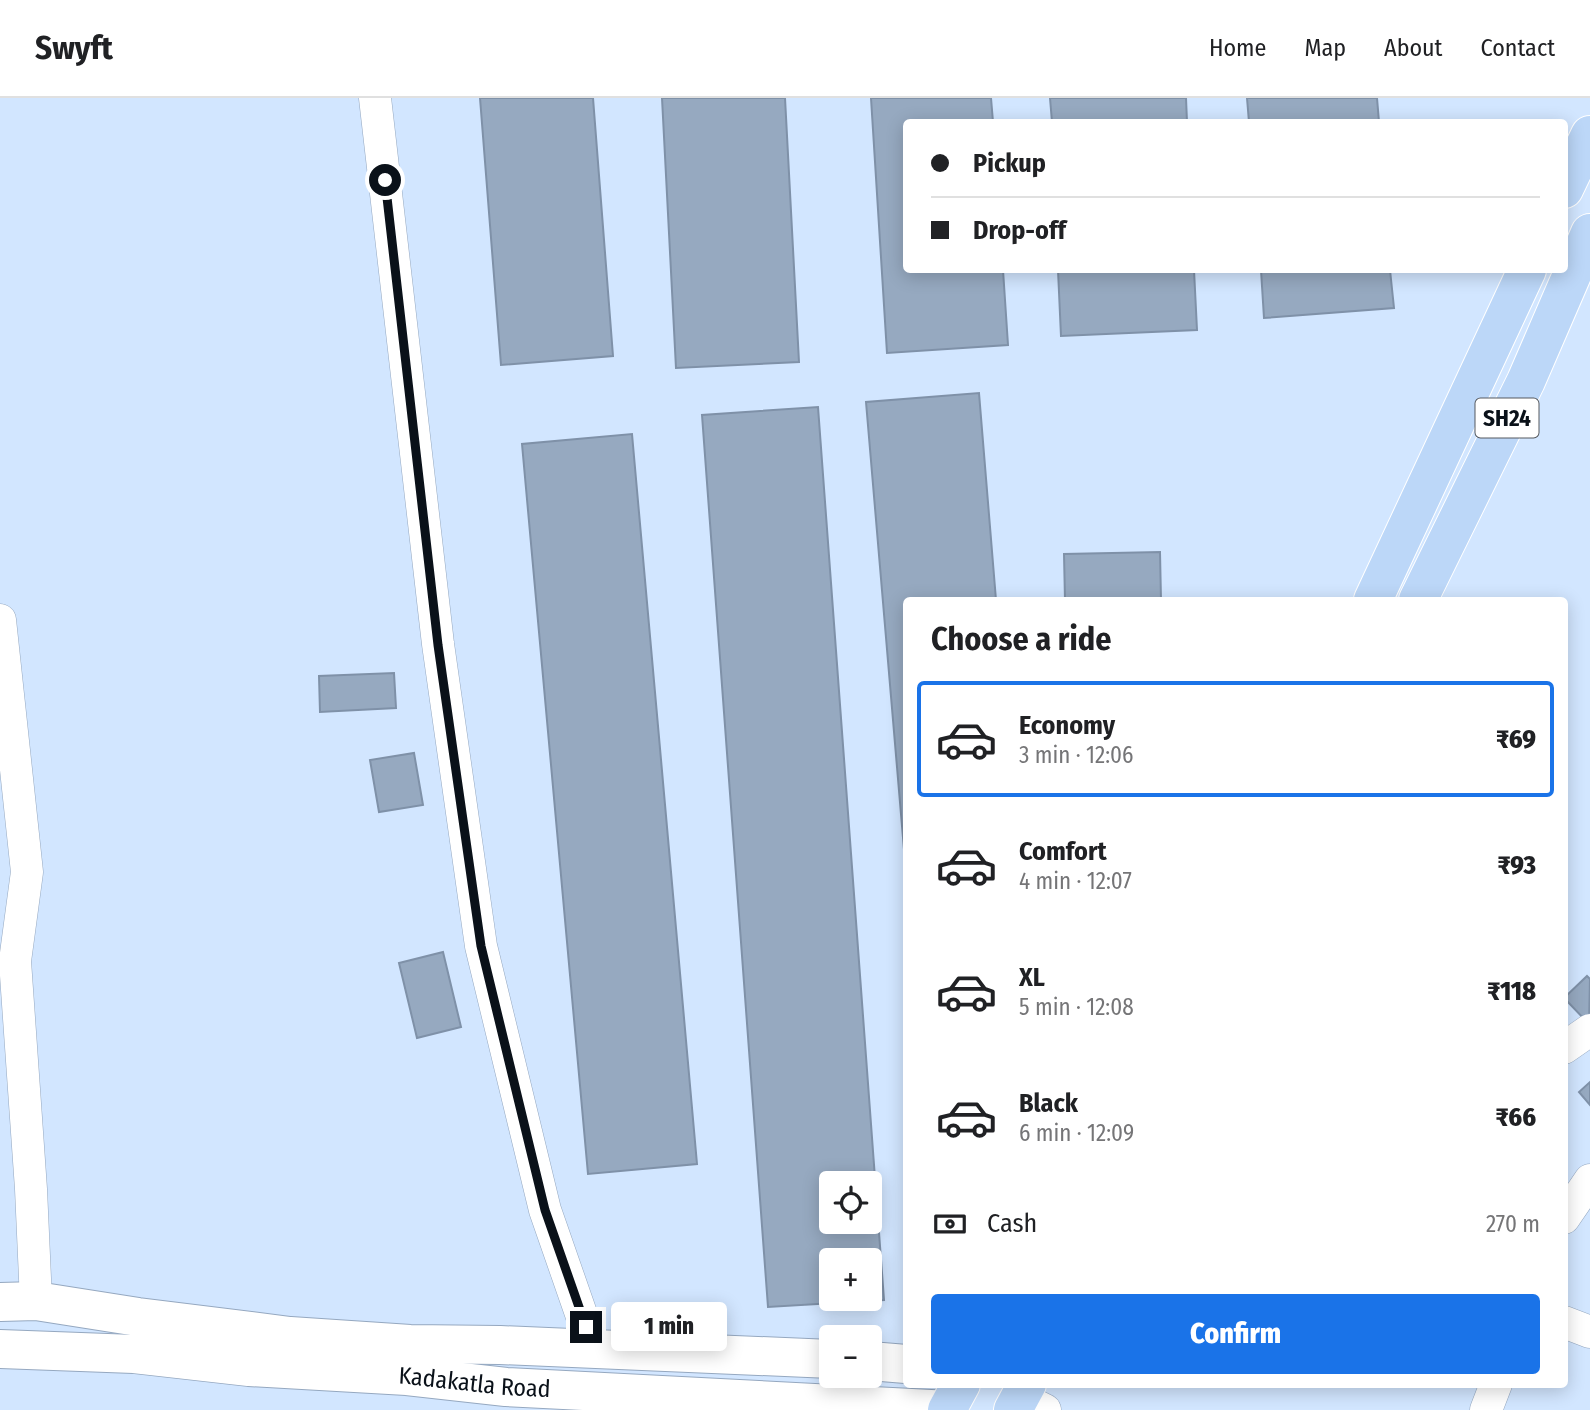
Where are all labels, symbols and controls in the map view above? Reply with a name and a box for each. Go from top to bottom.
text: Swyft [35,28,113,68]
text: Home [1209,34,1266,62]
text: Map [1304,34,1346,62]
text: About [1384,34,1442,62]
text: Contact [1480,34,1555,62]
text: Pickup [973,148,1046,179]
route start [369,164,401,196]
text: Drop-off [973,215,1066,246]
road number: SH24 [1476,398,1538,438]
text: Choose a ride [931,620,1112,658]
icon: car [935,708,998,771]
text: Economy [1019,710,1115,741]
text: ₹69 [1496,724,1536,755]
text: 3 min · 12:06 [1019,741,1133,769]
icon: car [935,834,998,897]
text: Comfort [1019,836,1107,867]
text: ₹93 [1497,850,1536,881]
text: 4 min · 12:07 [1019,867,1132,895]
icon: car [935,960,998,1023]
text: XL [1019,962,1045,993]
text: ₹118 [1487,976,1536,1007]
text: 5 min · 12:08 [1019,993,1134,1021]
icon: car [935,1086,998,1149]
text: Black [1019,1088,1078,1119]
text: ₹66 [1496,1102,1536,1133]
text: 6 min · 12:09 [1019,1119,1134,1147]
map controls [819,1171,882,1388]
button: locate [819,1171,882,1234]
icon: cash [931,1205,969,1243]
text: Cash [987,1208,1037,1239]
text: 270 m [1486,1210,1540,1238]
button: + [819,1248,882,1311]
button: Confirm [931,1294,1540,1374]
callout: 1 min [610,1302,726,1352]
route end [570,1311,602,1343]
text: 1 min [644,1312,694,1340]
button: − [819,1325,882,1388]
street label: Kadakatla Road [398,1362,551,1403]

